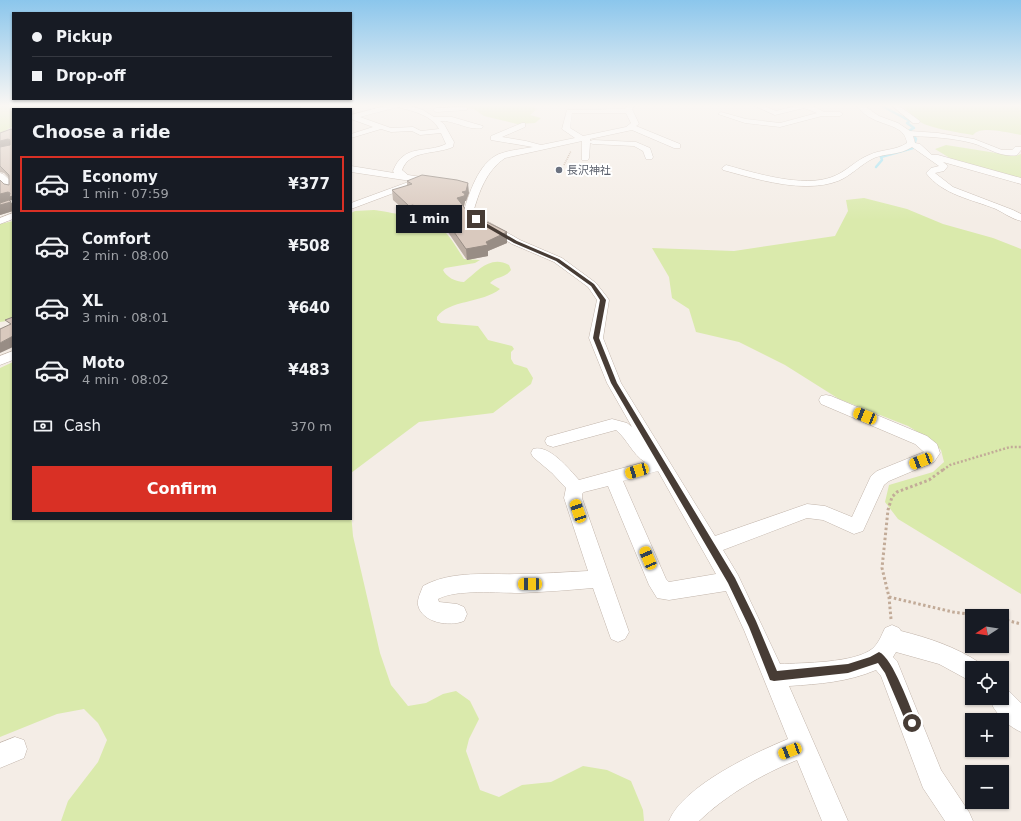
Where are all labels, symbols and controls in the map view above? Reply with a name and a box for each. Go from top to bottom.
text: Pickup [56,28,112,46]
text: Drop-off [56,67,126,85]
text: Choose a ride [32,121,171,142]
place label: 長沢神社 [567,164,611,177]
marker: 長沢神社 [554,165,564,175]
icon: car [34,166,70,202]
text: Economy [82,168,158,186]
text: ¥377 [288,175,330,193]
text: 1 min · 07:59 [82,186,169,201]
callout: 1 min [396,205,462,233]
route end [467,210,485,228]
text: 1 min [409,211,449,226]
icon: car [34,228,70,264]
text: Comfort [82,230,150,248]
text: ¥508 [288,237,330,255]
text: 2 min · 08:00 [82,248,169,263]
icon: car [34,290,70,326]
text: XL [82,292,103,310]
text: ¥640 [288,299,330,317]
text: 3 min · 08:01 [82,310,169,325]
icon: car [34,352,70,388]
text: Moto [82,354,125,372]
text: ¥483 [288,361,330,379]
text: 4 min · 08:02 [82,372,169,387]
car [852,406,878,426]
icon: cash [32,415,54,437]
text: Cash [64,417,101,435]
text: 370 m [290,419,332,434]
car [908,451,934,471]
car [624,462,650,480]
button: Confirm [32,466,332,512]
car [568,498,588,524]
car [638,545,658,571]
car [518,578,542,590]
north arrow [965,609,1009,653]
map controls [965,609,1009,809]
button: locate [965,661,1009,705]
button: + [965,713,1009,757]
route start [903,714,921,732]
car [777,741,803,761]
button: − [965,765,1009,809]

